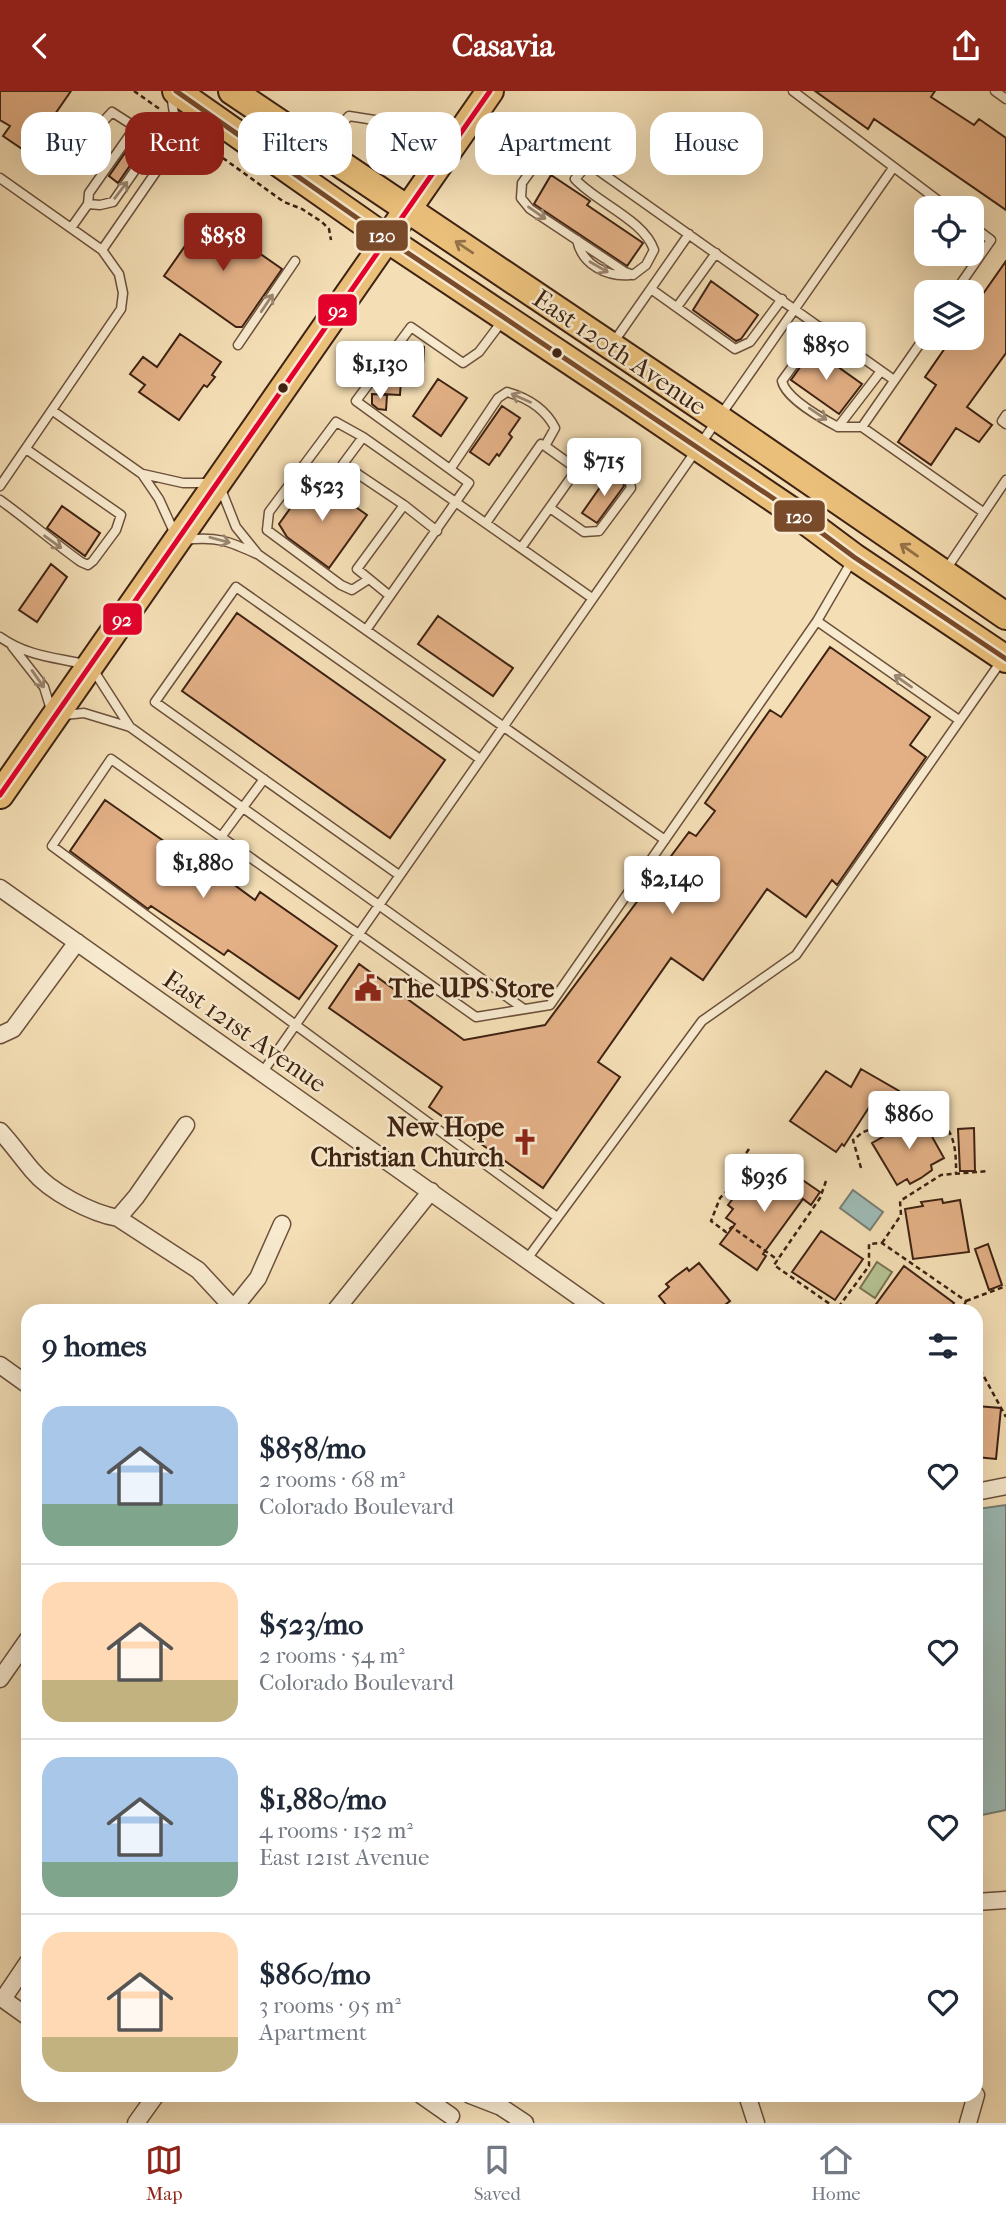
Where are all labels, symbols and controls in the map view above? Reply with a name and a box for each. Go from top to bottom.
icon: back [21,27,59,65]
text: Casavia [452,27,554,64]
icon: share [947,27,985,65]
chip: Buy [21,112,111,175]
chip: Rent [125,112,224,175]
chip: Filters [238,112,352,175]
chip: New [366,112,461,175]
chip: Apartment [475,112,636,175]
chip: House [650,112,763,175]
one-way arrow [113,181,128,200]
map controls [914,196,984,350]
button: locate [914,196,984,266]
one-way arrow [527,206,546,220]
pin: $858 [182,213,264,273]
line badge: 120 [355,219,409,252]
text: $858 [200,222,246,249]
text: 120 [368,225,396,247]
one-way arrow [454,240,474,254]
one-way arrow [588,260,608,274]
button: layers [914,280,984,350]
street label: East 120th Avenue [527,283,713,422]
line badge: 92 [317,293,358,327]
one-way arrow [259,294,274,313]
text: 92 [327,300,348,322]
pin: $850 [785,323,867,382]
text: $850 [803,331,849,358]
pin: $1,130 [323,341,437,401]
unlabelled marker [550,346,564,360]
text: $1,130 [352,350,408,377]
unlabelled marker [276,381,290,395]
one-way arrow [511,391,532,404]
one-way arrow [808,408,828,422]
pin: $715 [563,439,645,498]
text: $715 [583,447,625,474]
pin: $523 [281,463,363,523]
text: $523 [300,472,344,499]
line badge: 120 [773,499,826,533]
text: 120 [785,506,813,528]
one-way arrow [208,534,231,547]
one-way arrow [43,535,62,549]
one-way arrow [900,543,919,557]
line badge: 92 [102,602,143,636]
text: 92 [111,609,132,631]
one-way arrow [31,669,45,688]
one-way arrow [894,674,913,688]
pin: $1,880 [146,841,260,900]
text: $1,880 [172,849,234,876]
pin: $2,140 [615,857,729,916]
text: $2,140 [640,865,704,892]
street label: East 121st Avenue [157,963,333,1099]
public building icon: The UPS Store [353,973,383,1003]
place label: The UPS Store [388,973,554,1004]
pin: $860 [868,1091,950,1151]
text: $860 [884,1100,934,1127]
place label: New Hope Christian Church [311,1112,504,1173]
church icon: New Hope Christian Church [510,1127,540,1157]
pin: $936 [723,1155,805,1214]
text: $936 [741,1163,787,1190]
icon: filters [924,1327,962,1365]
text: 9 homes [42,1329,147,1364]
text: $858/mo [259,1431,366,1466]
icon: home [98,1434,182,1518]
icon: heart [924,1457,962,1495]
text: 2 rooms · 68 m² [259,1466,405,1493]
text: Colorado Boulevard [259,1493,454,1520]
text: $523/mo [259,1607,364,1642]
icon: home [98,1610,182,1694]
icon: heart [924,1633,962,1671]
text: 2 rooms · 54 m² [259,1642,405,1669]
text: Colorado Boulevard [259,1669,454,1696]
text: $1,880/mo [259,1782,386,1817]
icon: home [98,1785,182,1869]
icon: heart [924,1808,962,1846]
text: 4 rooms · 152 m² [259,1817,413,1844]
text: East 121st Avenue [259,1844,429,1871]
text: $860/mo [259,1957,371,1992]
icon: home [98,1960,182,2044]
icon: heart [924,1983,962,2021]
text: 3 rooms · 95 m² [259,1992,401,2019]
text: Apartment [259,2019,367,2046]
tab: Map [145,2141,183,2205]
tab: Saved [474,2141,521,2205]
tab: Home [811,2141,861,2205]

